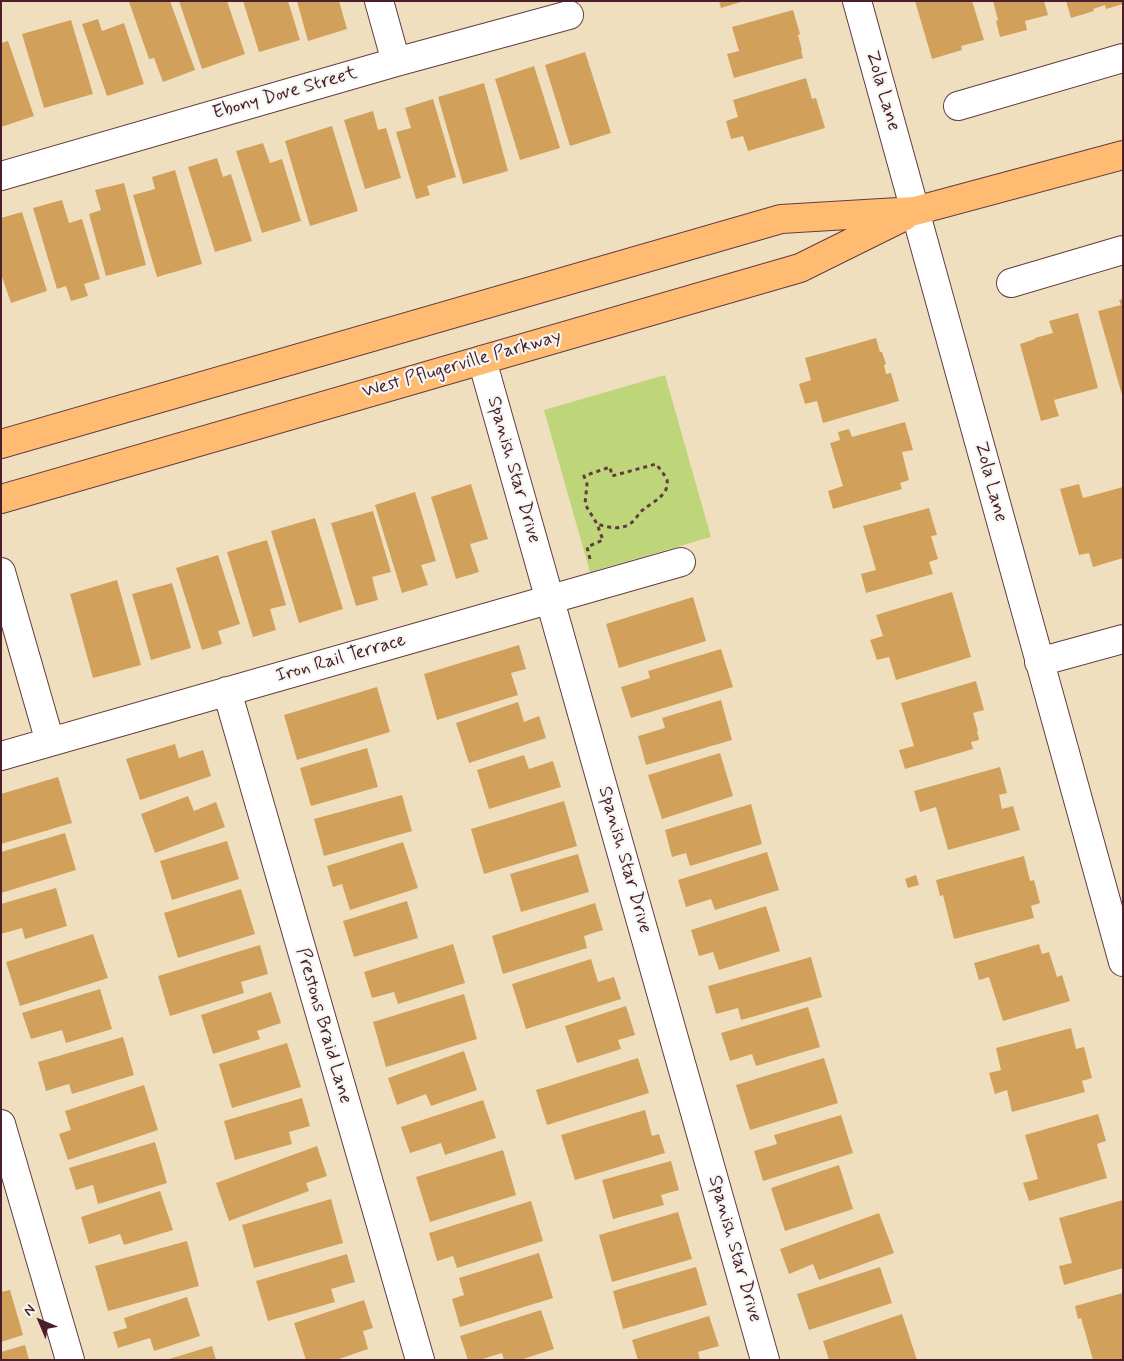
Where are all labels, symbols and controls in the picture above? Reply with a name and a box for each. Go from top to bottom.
street label: Zola Lane [860,48,904,134]
street label: Ebony Dove Street [210,62,360,126]
street label: West Pflugerville Parkway [360,326,564,404]
street label: Spanish Star Drive [481,394,545,546]
street label: Zola Lane [968,439,1012,525]
street label: Iron Rail Terrace [273,630,409,688]
street label: Spanish Star Drive [592,784,656,936]
street label: Prestons Braid Lane [290,945,356,1107]
street label: Spanish Star Drive [702,1173,766,1325]
north arrow [15,1296,65,1346]
text: N [20,1301,39,1320]

